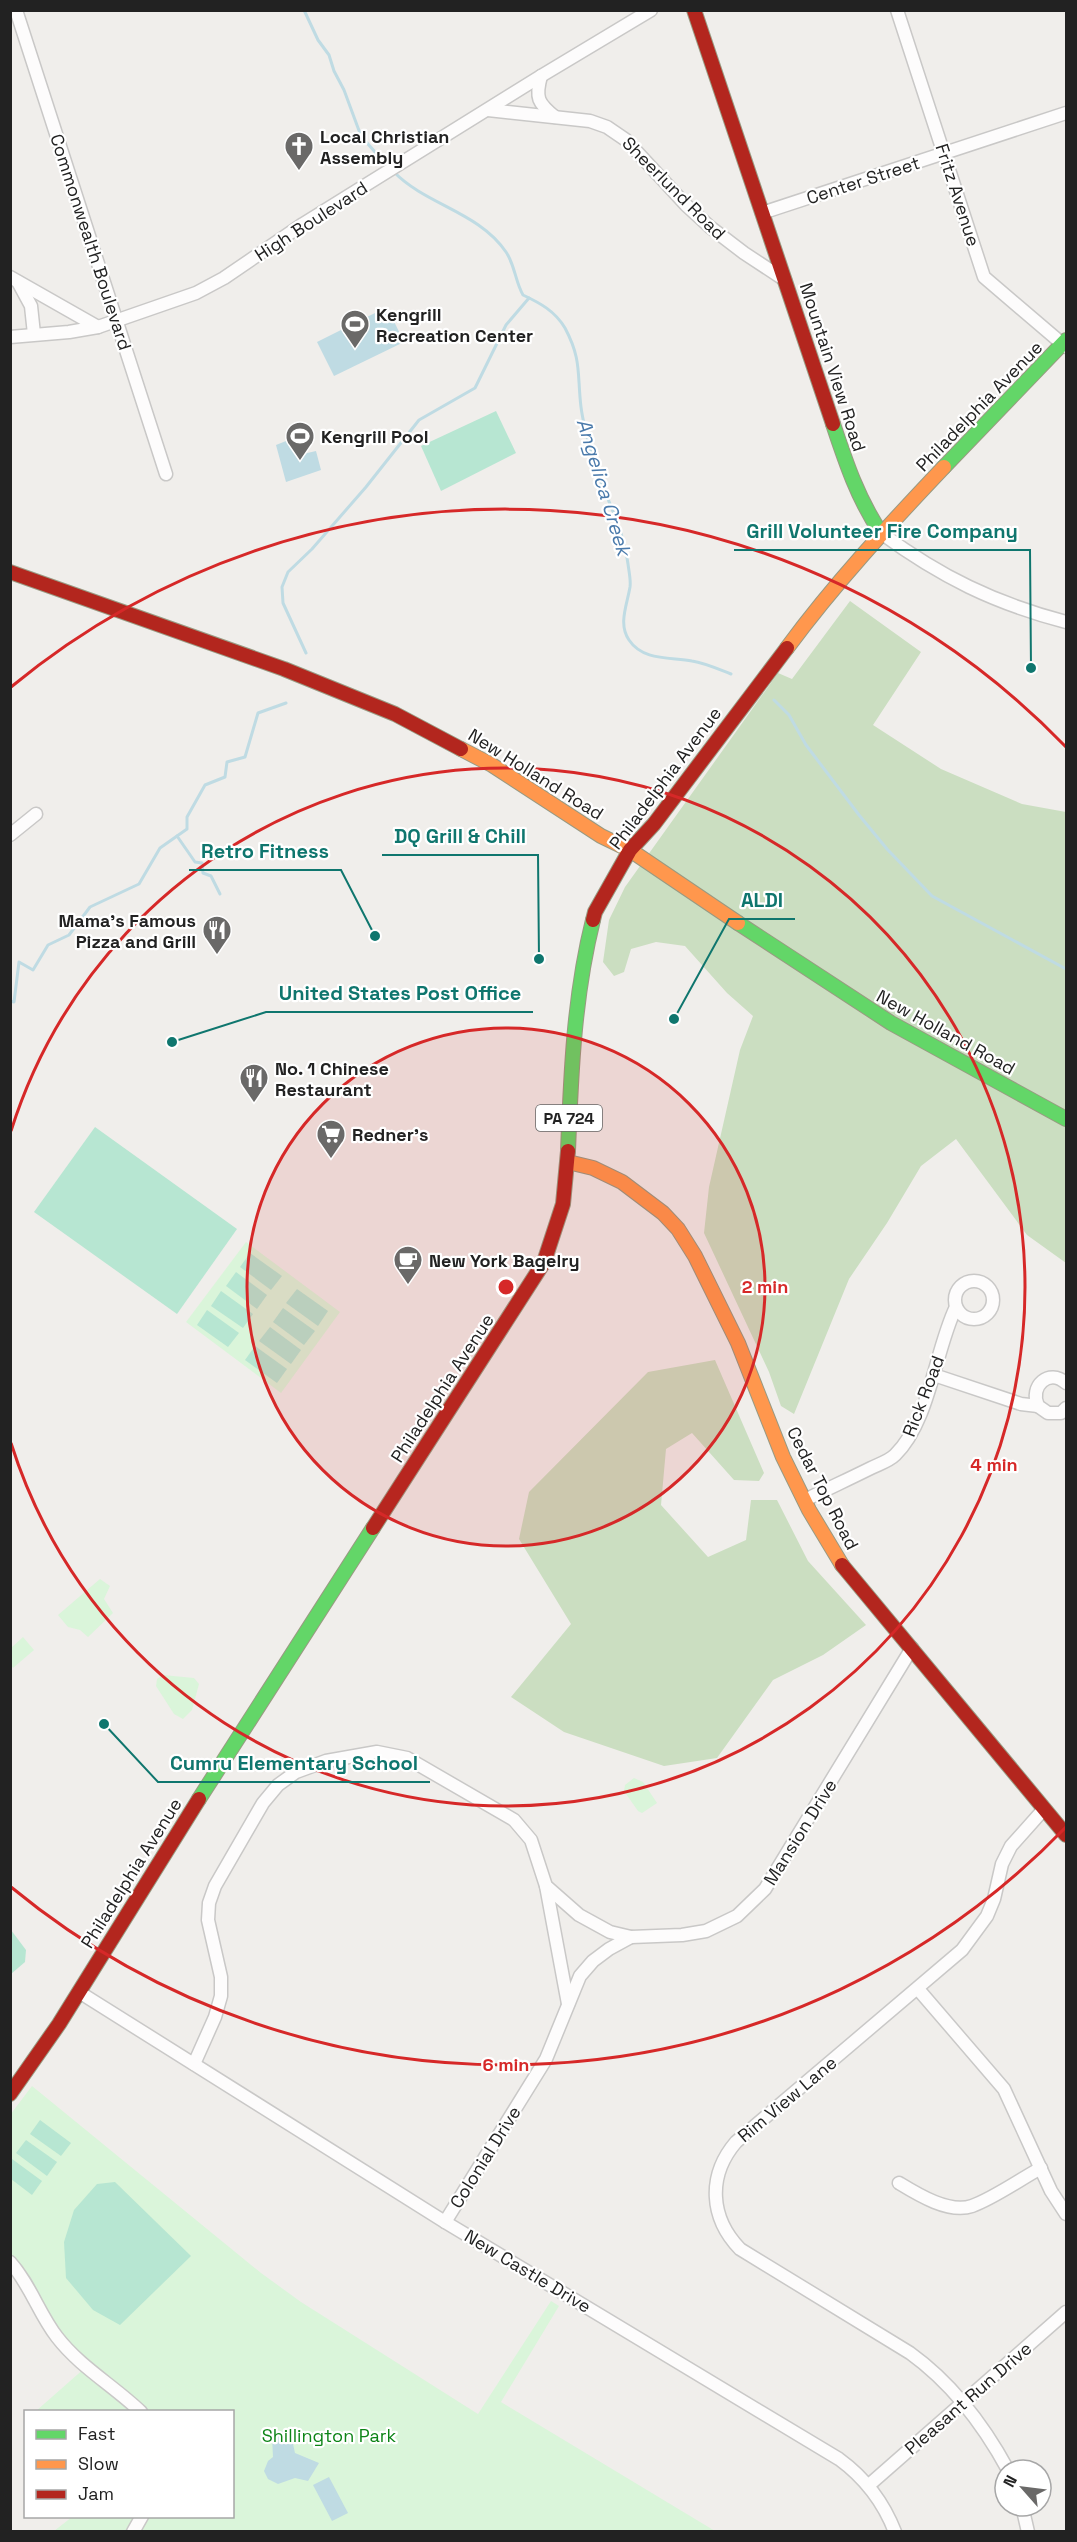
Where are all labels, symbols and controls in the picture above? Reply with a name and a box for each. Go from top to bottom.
place label: Local Christian Assembly [320,125,449,169]
church icon: Local Christian Assembly [283,130,315,172]
street label: Commonwealth Boulevard [45,131,137,353]
street label: Sheerlund Road [617,131,731,245]
street label: Fritz Avenue [931,141,985,249]
street label: Center Street [803,151,923,209]
street label: High Boulevard [250,176,372,266]
street label: Mountain View Road [795,280,871,454]
place label: Kengrill Recreation Center [376,303,533,347]
sports icon: Kengrill Recreation Center [339,308,371,350]
street label: Philadelphia Avenue [911,336,1047,476]
water label: Angelica Creek [571,415,638,561]
sports icon: Kengrill Pool [284,420,316,462]
place label: Kengrill Pool [321,425,429,448]
callout: Grill Volunteer Fire Company [734,512,1030,550]
text: Grill Volunteer Fire Company [746,518,1018,544]
street label: Philadelphia Avenue [604,702,726,854]
street label: New Holland Road [464,723,608,825]
callout: DQ Grill & Chill [382,817,538,855]
text: DQ Grill & Chill [394,823,526,849]
callout: Retro Fitness [189,832,341,870]
text: Retro Fitness [201,838,329,864]
callout: ALDI [729,881,795,919]
text: ALDI [741,887,783,913]
place label: Mama's Famous Pizza and Grill [58,909,196,953]
restaurant icon: Mama's Famous Pizza and Grill [201,914,233,956]
callout: United States Post Office [266,974,533,1012]
text: United States Post Office [279,980,521,1006]
street label: New Holland Road [873,984,1019,1080]
place label: No. 1 Chinese Restaurant [275,1057,389,1101]
restaurant icon: No. 1 Chinese Restaurant [238,1062,270,1104]
road number: PA 724 [536,1105,602,1131]
supermarket icon: Redner's [315,1118,347,1160]
place label: Redner's [352,1123,428,1146]
cafe icon: New York Bagelry [392,1244,424,1286]
place label: New York Bagelry [429,1249,579,1272]
text: 2 min [742,1275,788,1298]
centre of rings [496,1277,516,1297]
street label: Philadelphia Avenue [385,1309,499,1467]
street label: Rick Road [897,1352,949,1440]
street label: Cedar Top Road [782,1422,864,1554]
text: 4 min [970,1453,1018,1476]
callout: Cumru Elementary School [158,1744,430,1782]
text: Cumru Elementary School [170,1750,418,1776]
street label: Mansion Drive [758,1775,842,1889]
street label: Philadelphia Avenue [75,1794,187,1952]
street label: Rim View Lane [733,2051,841,2147]
text: 6 min [483,2053,529,2076]
street label: Colonial Drive [444,2102,526,2212]
street label: New Castle Drive [460,2224,596,2318]
street label: Pleasant Run Drive [900,2337,1036,2459]
legend [24,2410,234,2518]
text: Fast [78,2422,115,2445]
park label: Shillington Park [262,2424,397,2447]
text: Slow [78,2452,119,2475]
north arrow [993,2458,1053,2518]
text: N [998,2472,1022,2491]
text: Jam [78,2482,114,2505]

